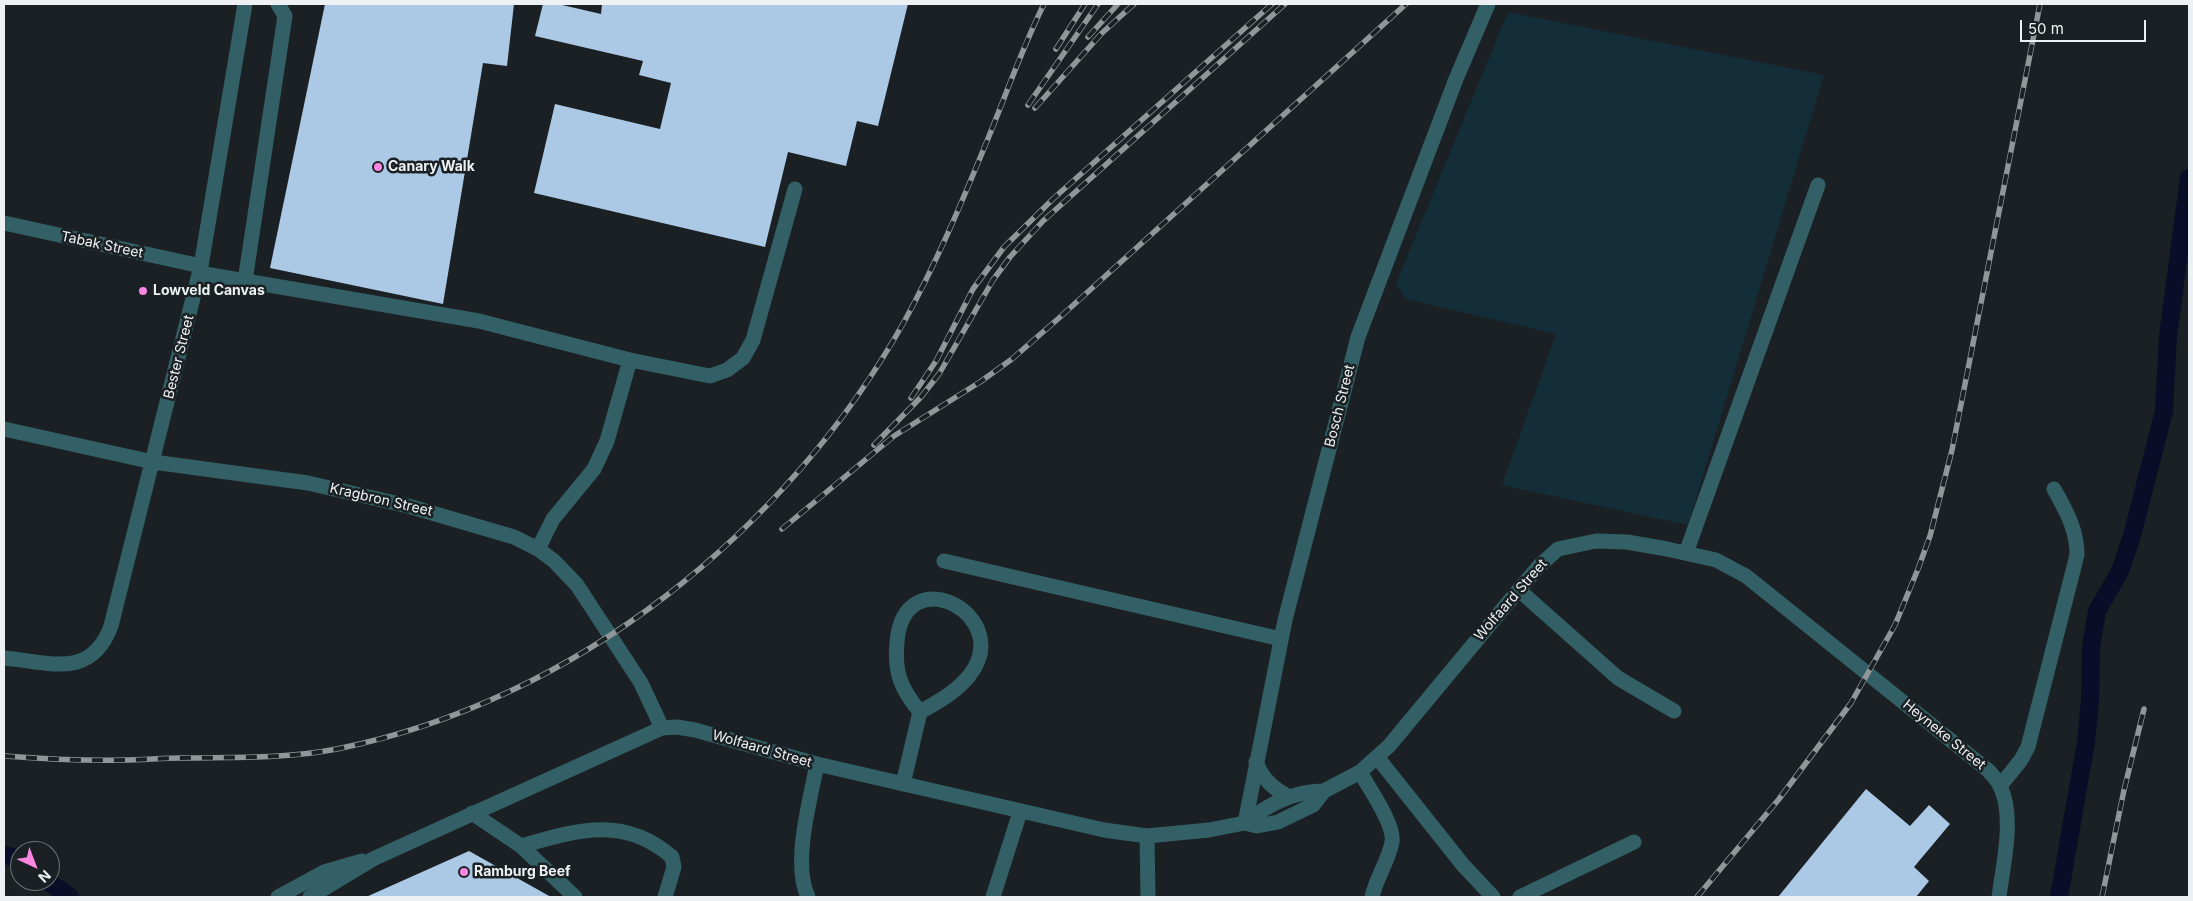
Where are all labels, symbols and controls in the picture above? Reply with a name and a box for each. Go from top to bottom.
scale bar [2023,10,2149,42]
text: 50 m [2028,19,2064,38]
place label: Canary Walk [388,159,475,175]
marker: Canary Walk [372,161,384,173]
street label: Tabak Street [59,228,145,262]
place label: Lowveld Canvas [153,283,265,299]
marker: Lowveld Canvas [137,285,149,297]
street label: Bester Street [160,313,198,401]
street label: Bosch Street [1322,363,1358,449]
street label: Kragbron Street [328,480,434,520]
street label: Wolfaard Street [1471,556,1551,644]
street label: Heyneke Street [1899,697,1989,773]
street label: Wolfaard Street [710,727,814,771]
north arrow [10,841,60,891]
place label: Ramburg Beef [474,864,571,880]
marker: Ramburg Beef [458,866,470,878]
text: N [35,867,55,886]

